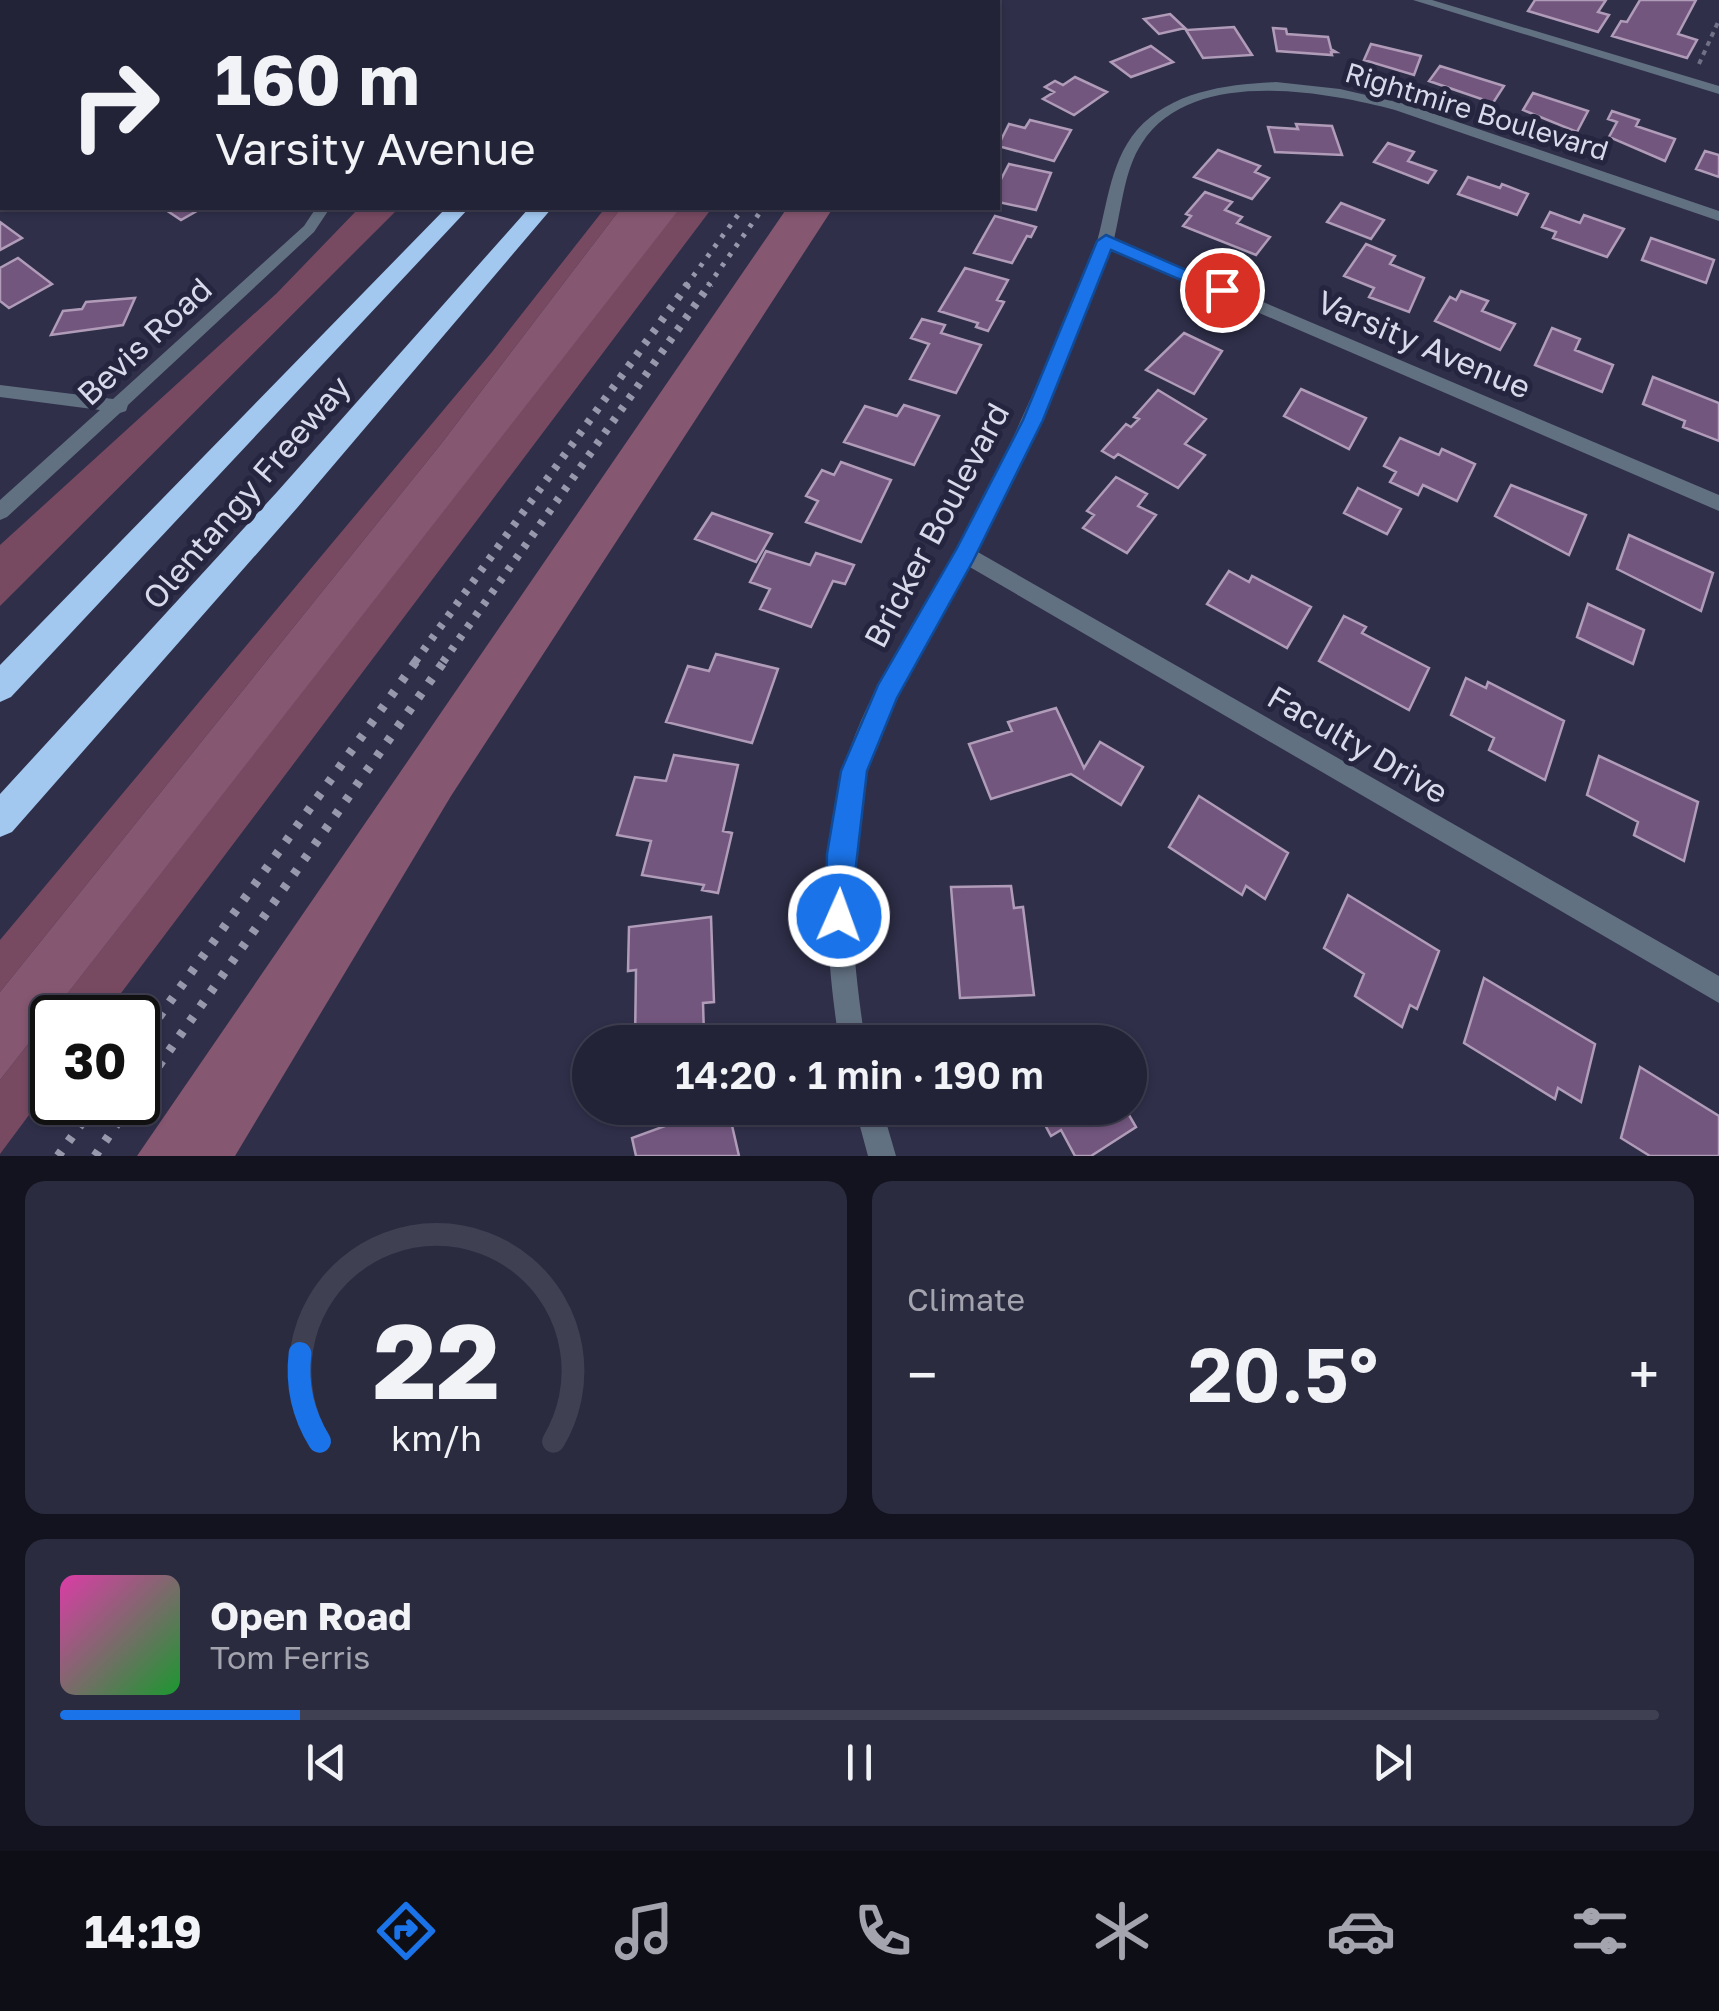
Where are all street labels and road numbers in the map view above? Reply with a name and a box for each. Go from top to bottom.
street label: Rightmire Boulevard [1341,55,1613,167]
street label: Bevis Road [69,269,219,413]
street label: Varsity Avenue [1312,282,1536,406]
street label: Olentangy Freeway [134,368,358,616]
street label: Bricker Boulevard [856,396,1016,654]
street label: Faculty Drive [1261,677,1455,811]

